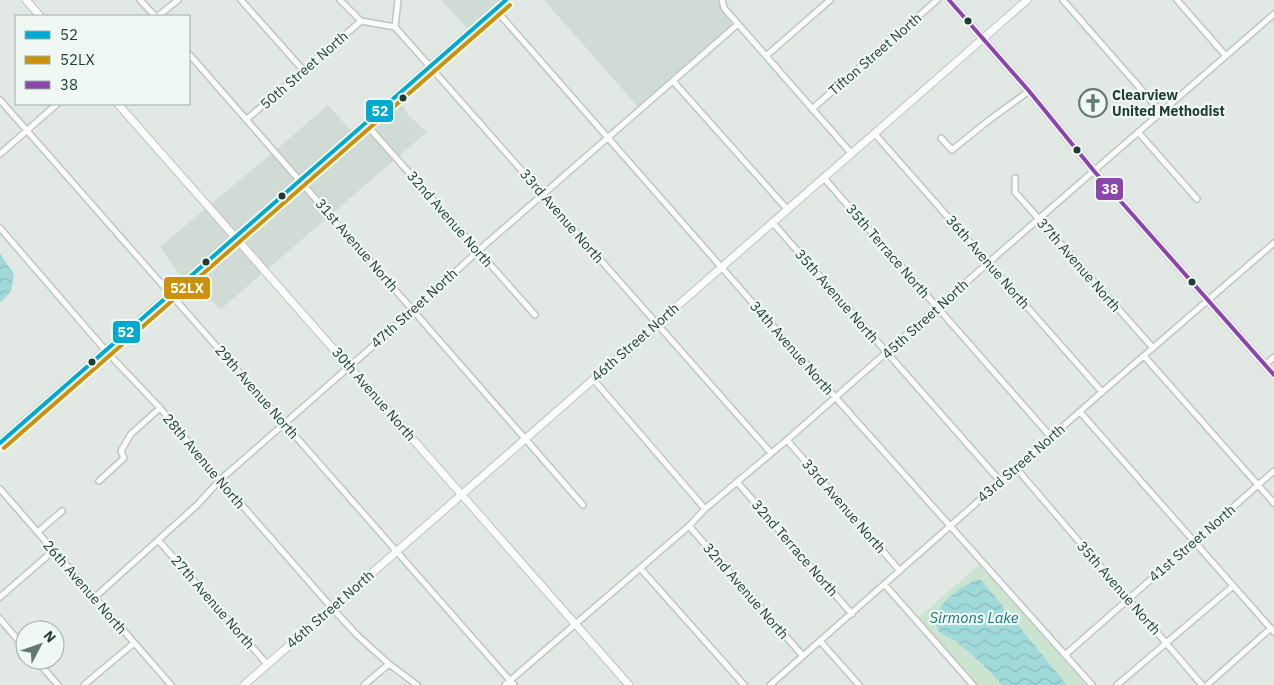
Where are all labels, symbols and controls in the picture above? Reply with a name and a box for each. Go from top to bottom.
street label: Tifton Street North [825,9,925,99]
legend [15,15,190,105]
unlabelled marker [963,16,973,26]
text: 52 [60,25,78,44]
street label: 50th Street North [256,27,352,113]
text: 52LX [60,50,95,69]
text: 38 [60,75,78,94]
place label: Clearview United Methodist [1112,86,1225,120]
church icon: Clearview United Methodist [1078,88,1108,118]
unlabelled marker [398,93,408,103]
line badge: 52 [365,99,394,123]
text: 52 [372,102,388,120]
unlabelled marker [1072,145,1082,155]
street label: 33rd Avenue North [516,165,608,267]
street label: 32nd Avenue North [403,167,497,271]
line badge: 38 [1095,177,1124,201]
text: 38 [1102,180,1118,198]
unlabelled marker [277,191,287,201]
street label: 31st Avenue North [312,195,402,295]
street label: 35th Terrace North [842,200,934,302]
street label: 36th Avenue North [942,211,1034,313]
street label: 37th Avenue North [1033,214,1125,316]
street label: 35th Avenue North [791,245,883,347]
unlabelled marker [201,257,211,267]
street label: 47th Street North [367,264,461,352]
street label: 45th Street North [878,275,972,363]
line badge: 52LX [163,276,211,300]
unlabelled marker [1187,277,1197,287]
text: 52LX [170,279,204,297]
street label: 34th Avenue North [746,297,838,399]
street label: 46th Street North [587,299,683,385]
line badge: 52 [112,320,141,344]
text: 52 [118,323,134,341]
street label: 29th Avenue North [211,341,303,443]
street label: 30th Avenue North [328,343,420,445]
unlabelled marker [87,357,97,367]
street label: 28th Avenue North [159,410,249,512]
street label: 43rd Street North [973,420,1069,506]
street label: 33rd Avenue North [798,455,890,557]
street label: 32nd Terrace North [748,496,842,600]
street label: 41st Street North [1145,500,1239,586]
street label: 26th Avenue North [40,537,130,637]
street label: 35th Avenue North [1073,537,1165,639]
street label: 32nd Avenue North [699,539,793,643]
street label: 27th Avenue North [167,551,259,653]
street label: 46th Street North [282,566,378,652]
water label: Sirmons Lake [929,608,1019,627]
north arrow [15,620,65,670]

